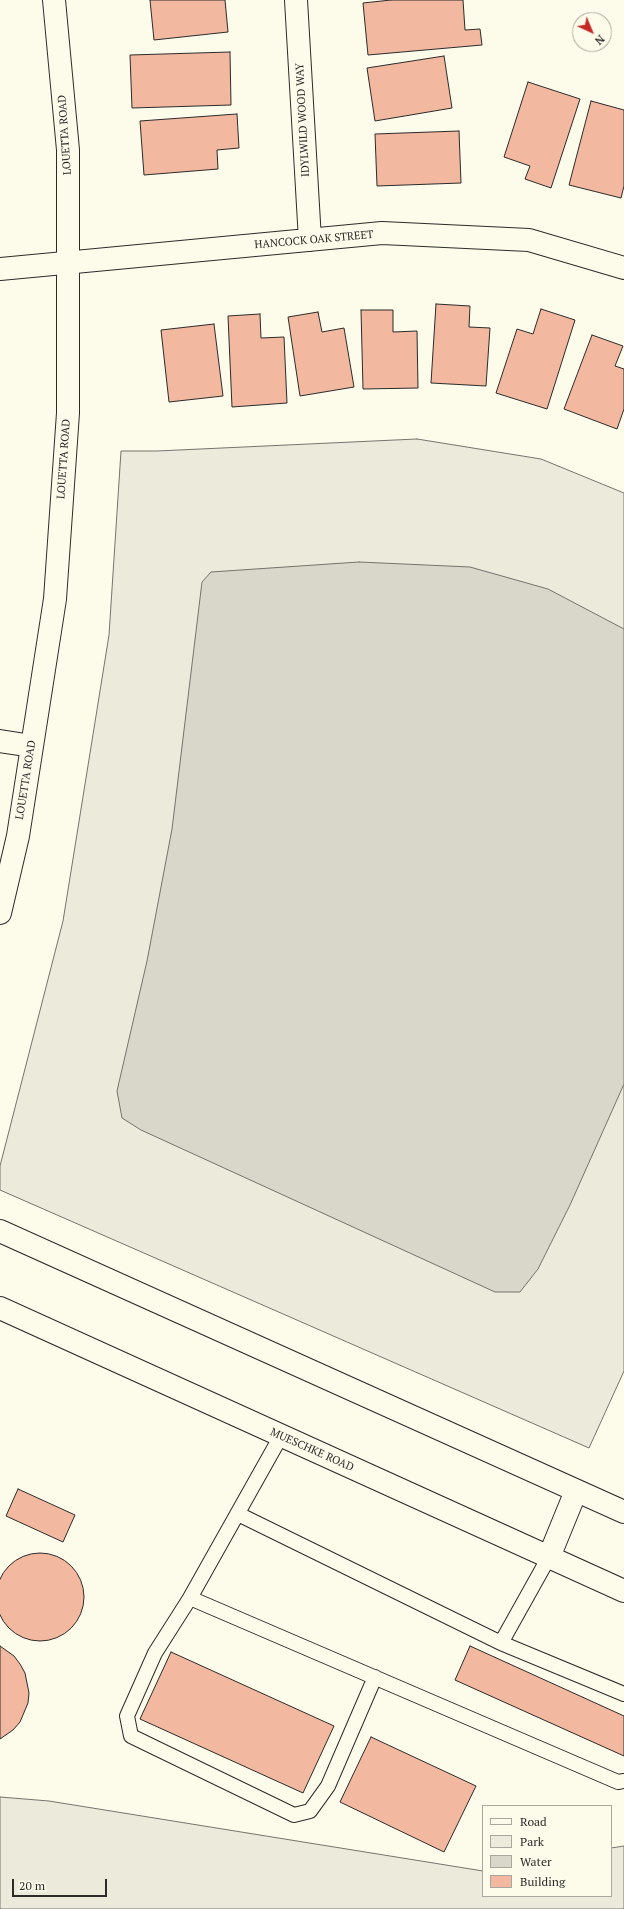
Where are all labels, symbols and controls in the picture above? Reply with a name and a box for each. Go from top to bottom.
north arrow [572,12,612,52]
text: N [592,32,608,48]
street label: IDYLWILD WOOD WAY [293,63,313,177]
street label: LOUETTA ROAD [56,95,74,175]
street label: HANCOCK OAK STREET [254,228,374,252]
street label: LOUETTA ROAD [55,419,73,499]
street label: LOUETTA ROAD [13,739,39,821]
street label: MUESCHKE ROAD [268,1426,356,1474]
legend [482,1805,612,1897]
text: Road [520,1814,547,1829]
text: Park [520,1834,544,1849]
text: Water [520,1854,552,1869]
scale bar [14,1871,109,1897]
text: Building [520,1874,565,1889]
text: 20 m [19,1878,45,1893]

